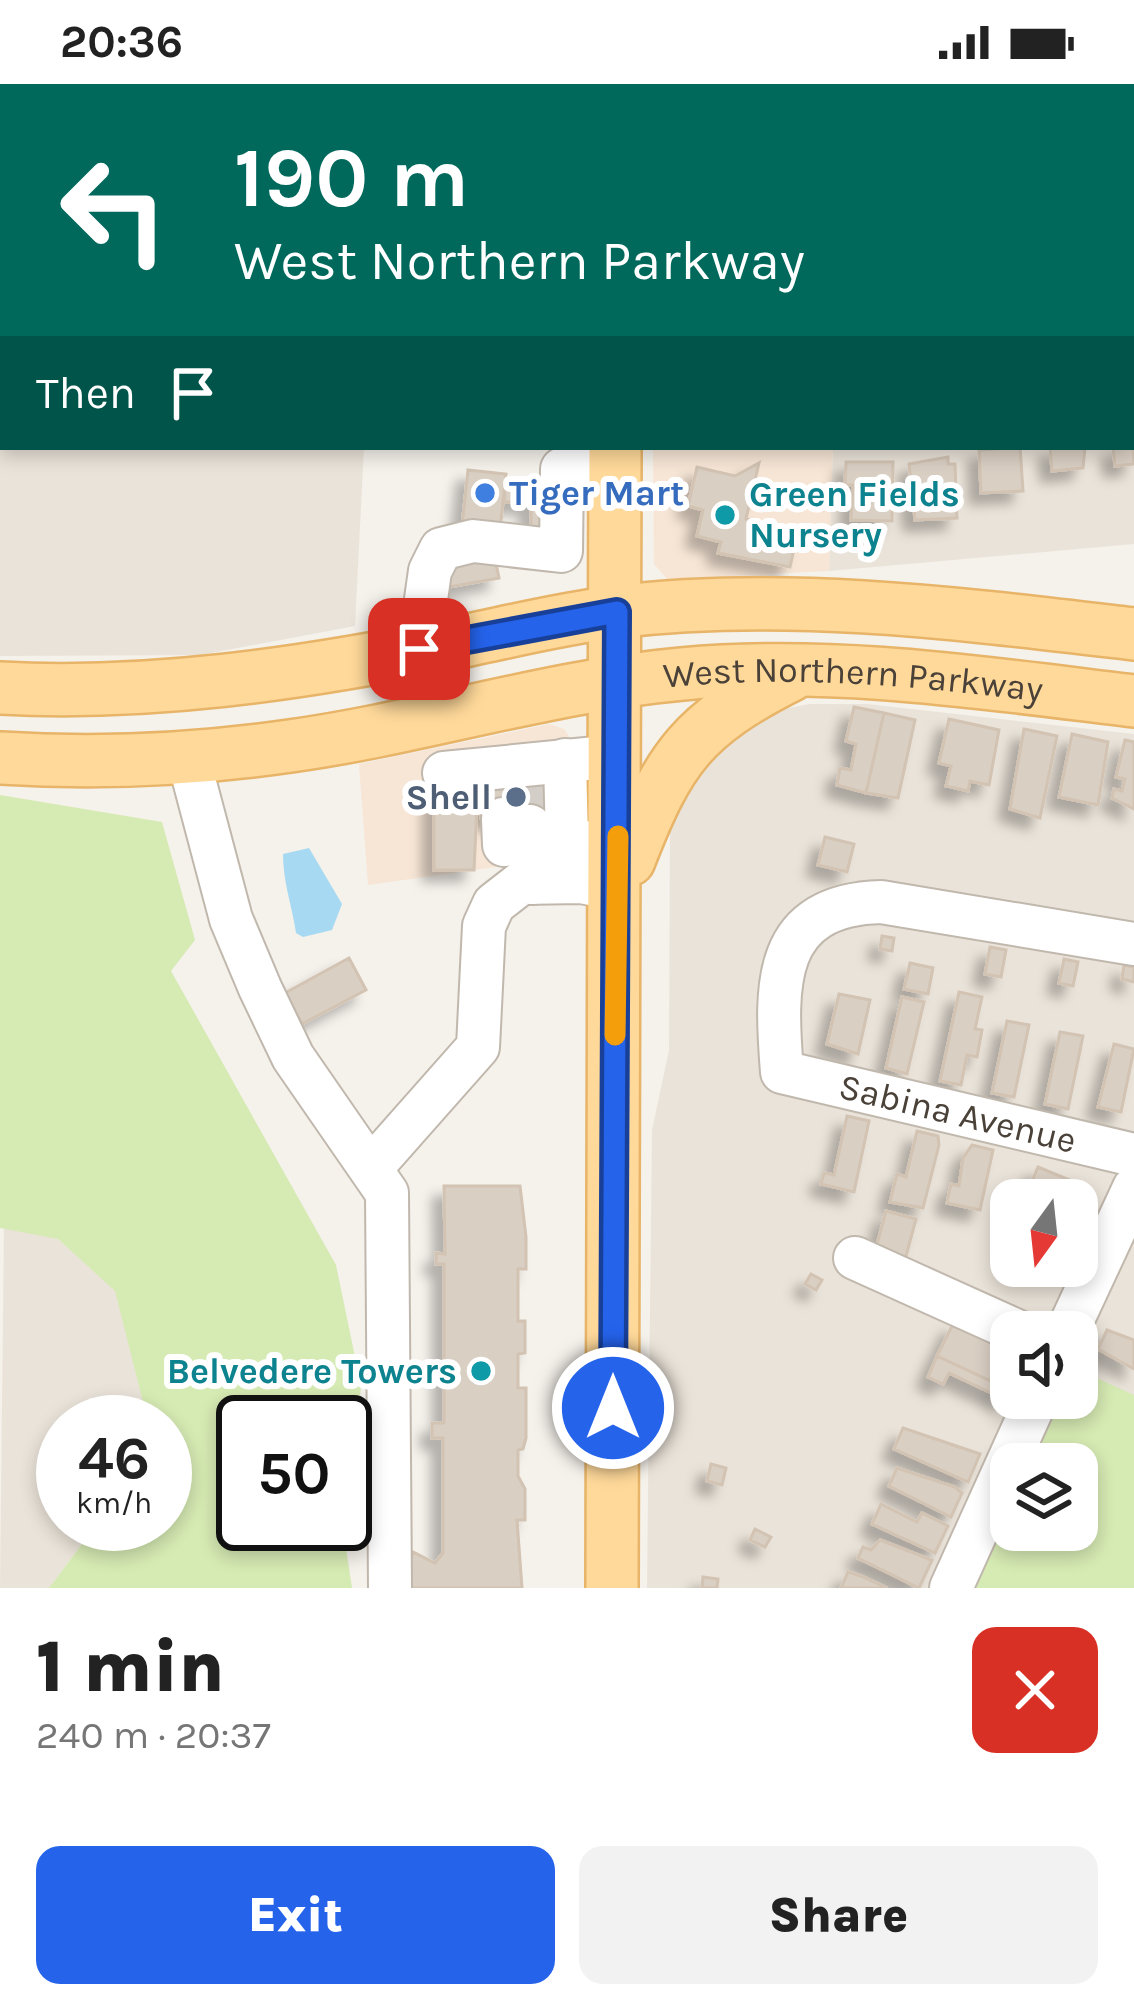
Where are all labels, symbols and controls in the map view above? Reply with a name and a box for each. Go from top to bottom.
text: 20:36 [60,16,183,68]
text: 190 m [234,129,469,227]
icon: left [36,132,192,288]
text: West Northern Parkway [234,229,805,293]
icon: arrive [160,360,226,426]
text: Then [36,367,136,419]
place label: Tiger Mart [509,472,684,515]
place label: Green Fields Nursery [749,473,960,557]
marker: Tiger Mart [472,480,498,506]
marker: Green Fields Nursery [712,502,738,528]
pin [368,598,470,700]
icon: arrive [386,616,452,682]
street label: West Northern Parkway [661,649,1046,711]
place label: Shell [406,776,492,818]
marker: Shell [503,784,529,810]
street label: Sabina Avenue [835,1065,1080,1162]
north arrow [990,1179,1098,1287]
map controls [990,1179,1098,1551]
button: sound [990,1311,1098,1419]
position arrow [550,1345,676,1471]
place label: Belvedere Towers [167,1350,457,1392]
marker: Belvedere Towers [468,1358,494,1384]
speed limit sign: 50 [216,1395,372,1551]
text: 46 [78,1423,150,1493]
button: layers [990,1443,1098,1551]
text: km/h [76,1485,152,1521]
text: 1 min [36,1625,225,1709]
button: close [972,1627,1098,1753]
text: 240 m · 20:37 [36,1712,271,1758]
button: Exit [36,1846,555,1984]
button: Share [579,1846,1098,1984]

